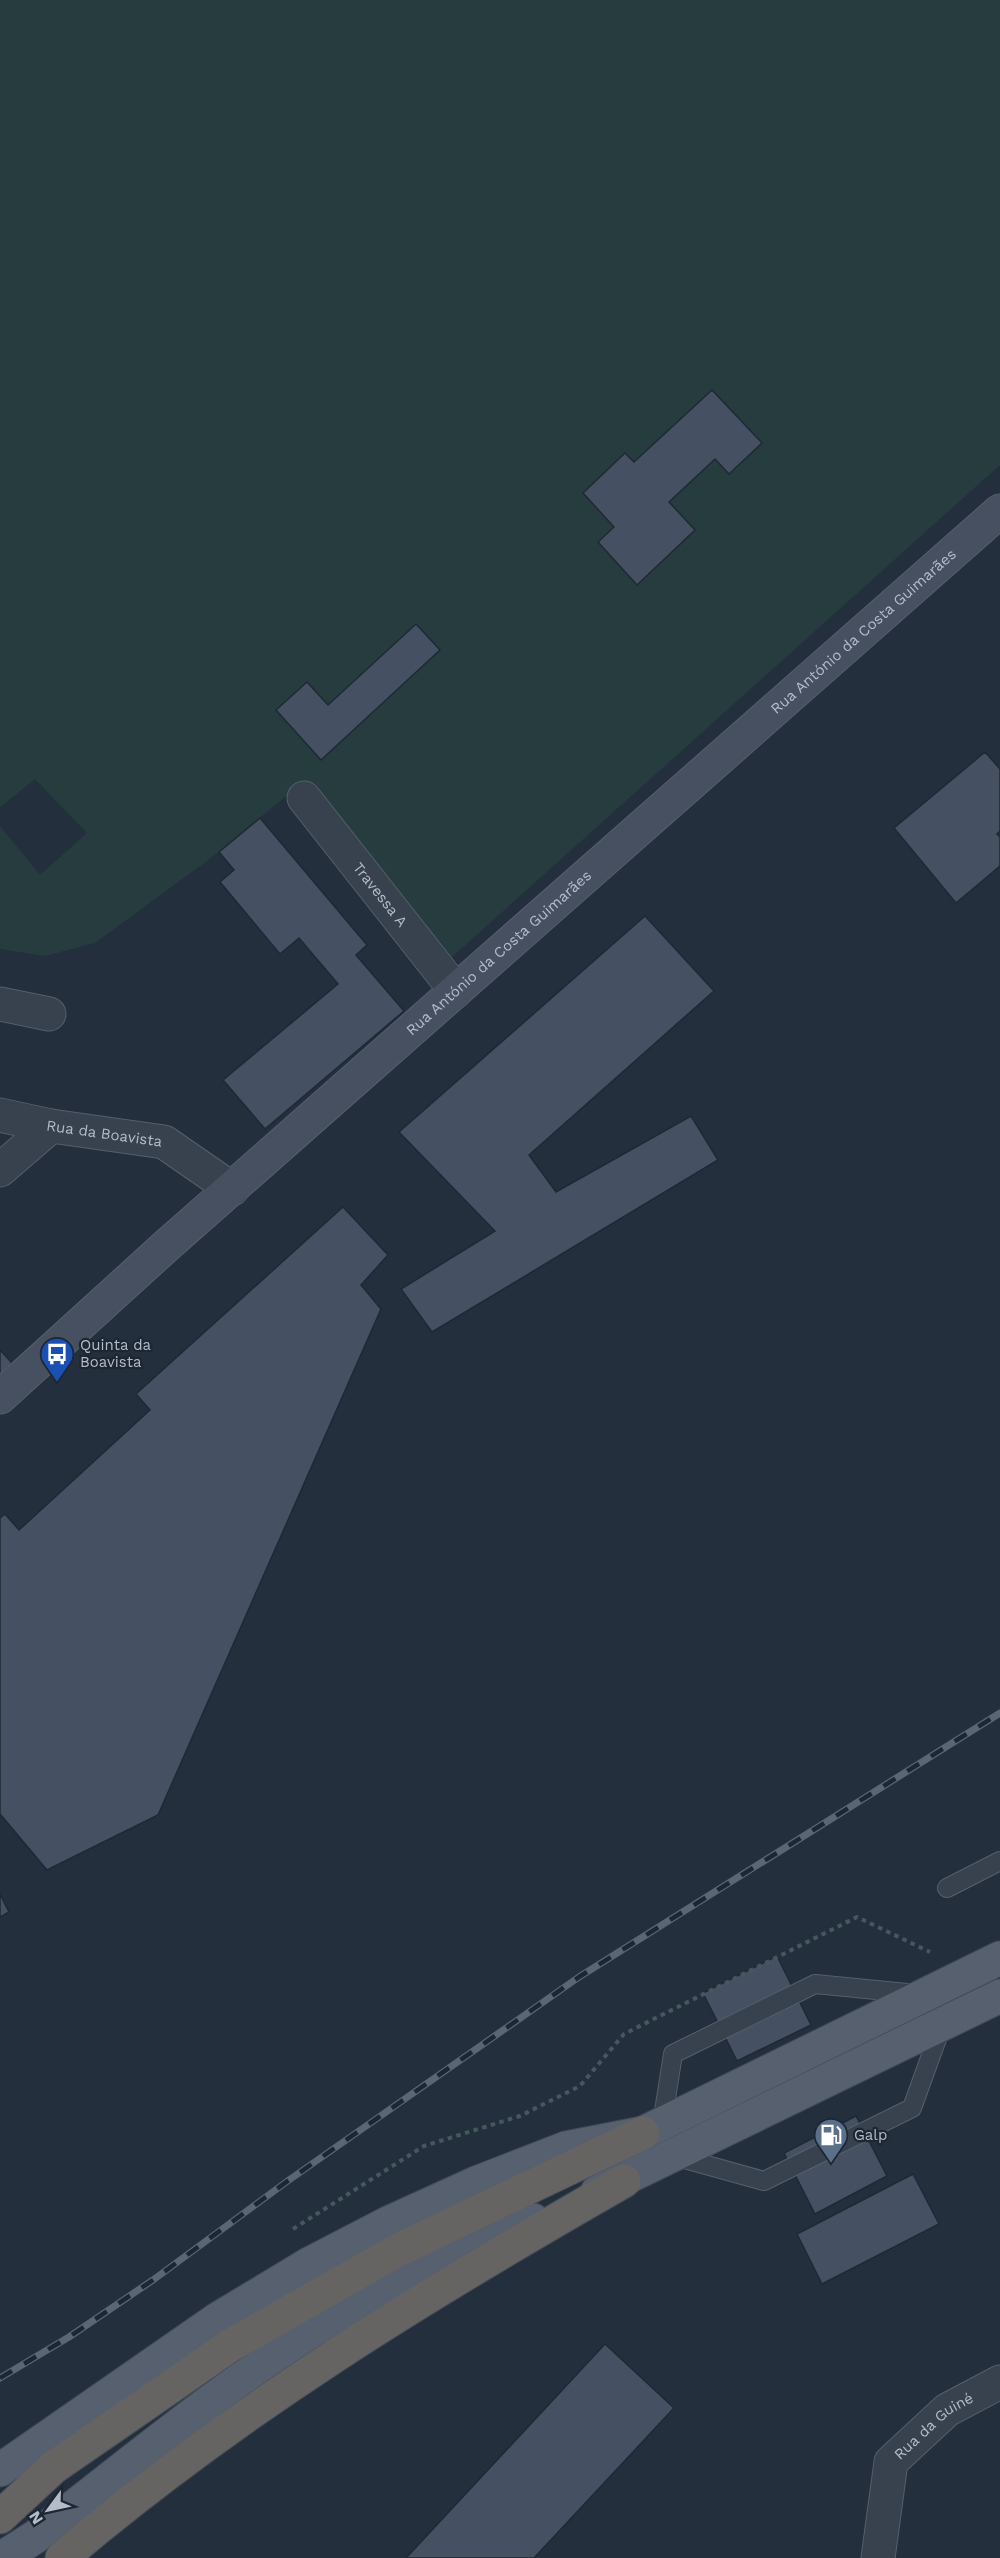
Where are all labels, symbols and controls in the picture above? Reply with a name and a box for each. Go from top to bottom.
street label: Rua António da Costa Guimarães [767,545,960,718]
street label: Travessa A [349,859,411,931]
street label: Rua António da Costa Guimarães [402,866,595,1039]
street label: Rua da Boavista [45,1116,164,1151]
bus stop icon: Quinta da Boavista [39,1336,75,1383]
place label: Quinta da Boavista [80,1336,152,1371]
fuel station icon: Galp [813,2117,849,2164]
place label: Galp [854,2126,887,2144]
street label: Rua da Guiné [890,2389,976,2463]
north arrow [18,2480,78,2540]
text: N [25,2508,47,2528]

